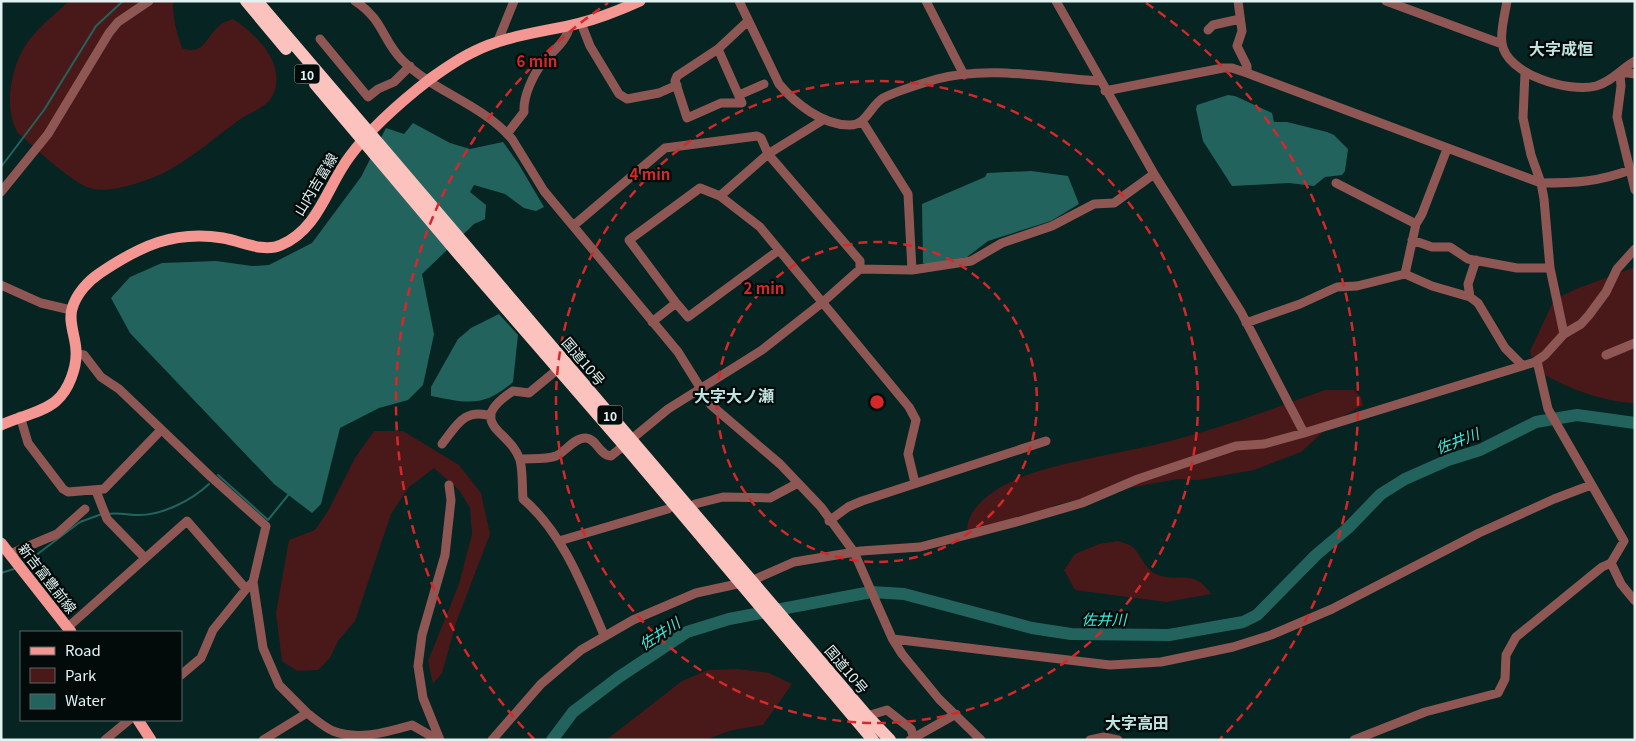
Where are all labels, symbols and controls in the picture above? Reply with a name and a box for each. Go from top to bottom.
district label: 大字成恒 [1529,36,1593,60]
text: 6 min [517,50,557,71]
road number: 10 [294,64,320,84]
street label: 山内吉富線 [288,149,342,219]
text: 4 min [630,163,670,184]
text: 2 min [744,277,784,298]
street label: 国道10号 [558,333,610,389]
district label: 大字大ノ瀬 [694,383,774,407]
centre of rings [868,393,886,411]
road number: 10 [598,406,622,424]
water label: 佐井川 [1432,421,1484,458]
street label: 新吉富豊前線 [14,539,82,617]
water label: 佐井川 [1081,608,1128,629]
water label: 佐井川 [634,611,685,654]
legend [20,631,182,721]
text: Road [65,639,101,660]
street label: 国道10号 [821,641,873,697]
text: Park [65,664,97,685]
text: Water [65,689,106,710]
district label: 大字高田 [1105,710,1169,734]

